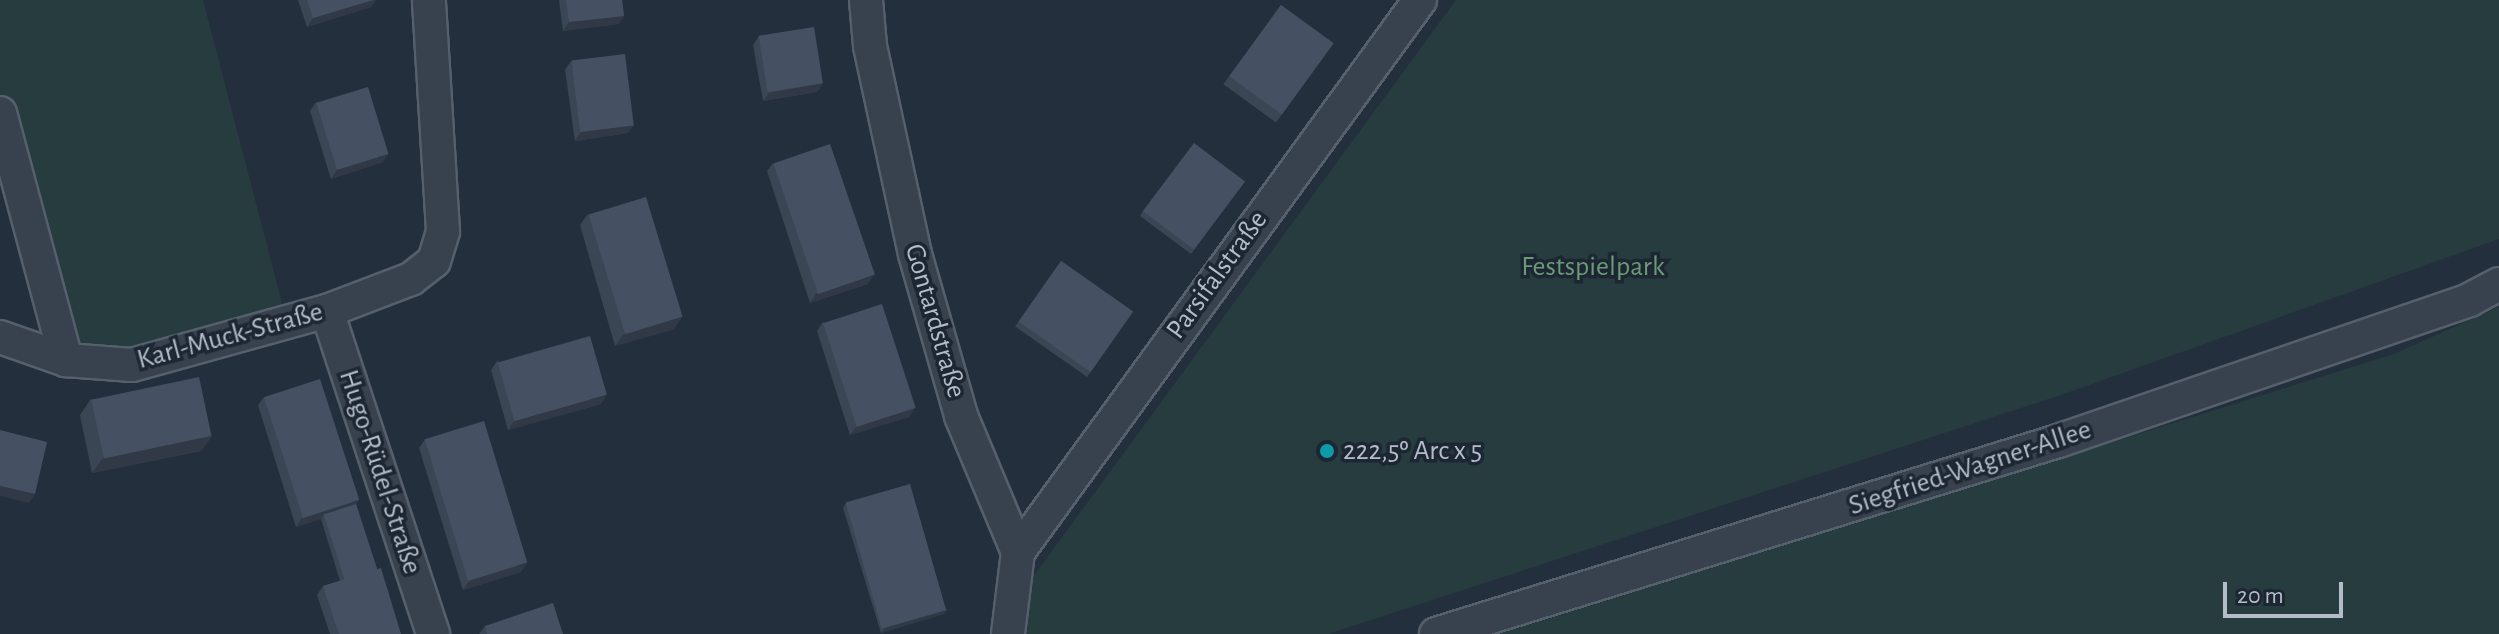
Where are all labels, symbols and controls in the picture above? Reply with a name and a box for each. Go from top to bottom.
street label: Parsifalstraße [1159,204,1275,346]
street label: Gontardstraße [897,240,973,402]
park label: Festspielpark [1521,250,1665,284]
street label: Karl-Muck-Straße [134,295,326,377]
street label: Hugo-Rüdel-Straße [331,366,429,578]
street label: Siegfried-Wagner-Allee [1845,413,2095,523]
place label: 222,5º Arc x 5 [1343,434,1482,468]
marker: 222,5º Arc x 5 [1318,442,1336,460]
scale bar [2227,566,2347,616]
text: 20 m [2237,584,2284,608]

